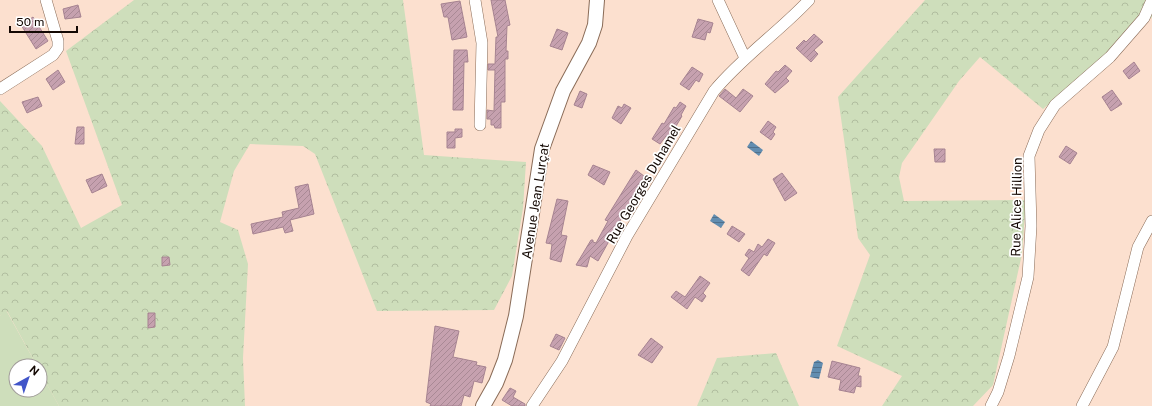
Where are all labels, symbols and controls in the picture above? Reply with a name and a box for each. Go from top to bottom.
scale bar [10,8,77,34]
text: 50 m [16,15,44,29]
street label: Rue Georges Duhamel [603,122,684,246]
street label: Avenue Jean Lurçat [519,142,552,260]
street label: Rue Alice Hillion [1008,157,1025,257]
north arrow [8,358,48,398]
text: N [27,363,42,378]

